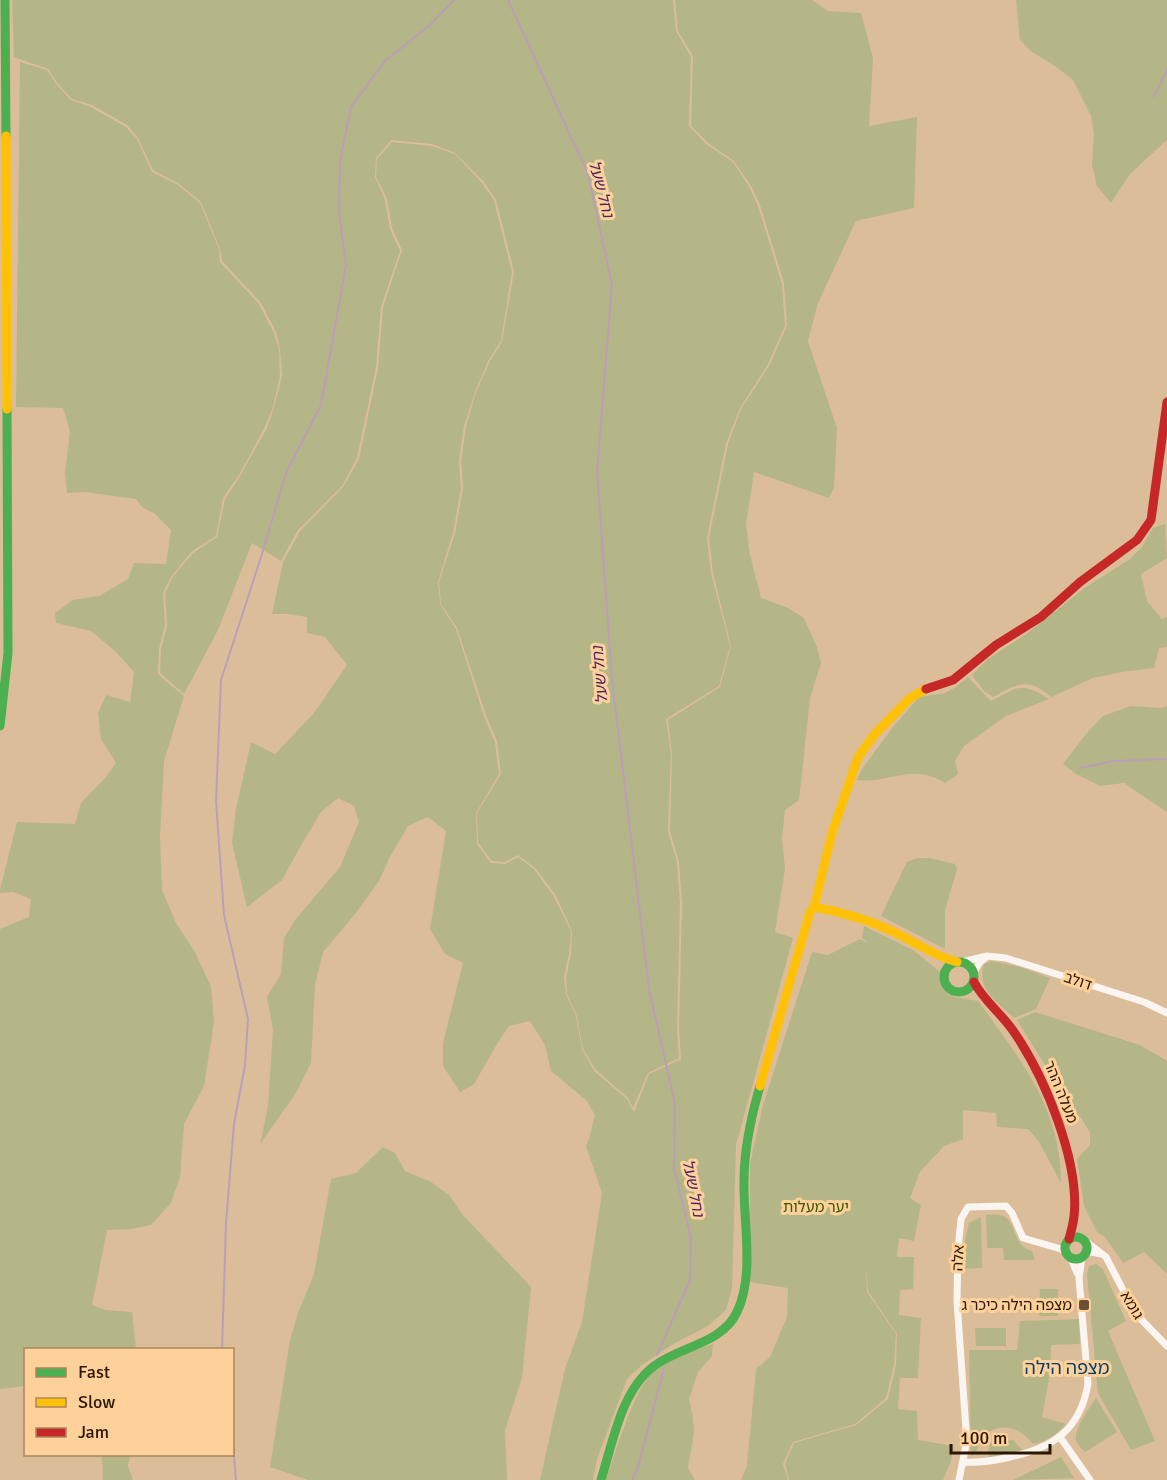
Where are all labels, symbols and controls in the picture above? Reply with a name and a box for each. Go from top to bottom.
water label: נחל שעל [584,158,618,221]
water label: נחל שעל [587,644,612,705]
street label: דולב [1062,968,1094,994]
street label: מעלה ההר [1040,1058,1082,1126]
water label: נחל שעל [678,1158,709,1219]
park label: יער מעלות [783,1198,849,1216]
street label: אלה [948,1244,968,1272]
street label: גומא [1117,1288,1148,1323]
place label: מצפה הילה כיכר ג [962,1296,1072,1314]
marker: מצפה הילה כיכר ג [1077,1298,1091,1312]
legend [24,1348,234,1456]
district label: מצפה הילה [1025,1357,1109,1379]
text: Fast [78,1361,110,1383]
text: Slow [78,1391,115,1413]
scale bar [951,1417,1050,1455]
text: Jam [78,1421,109,1443]
text: 100 m [960,1427,1007,1449]

